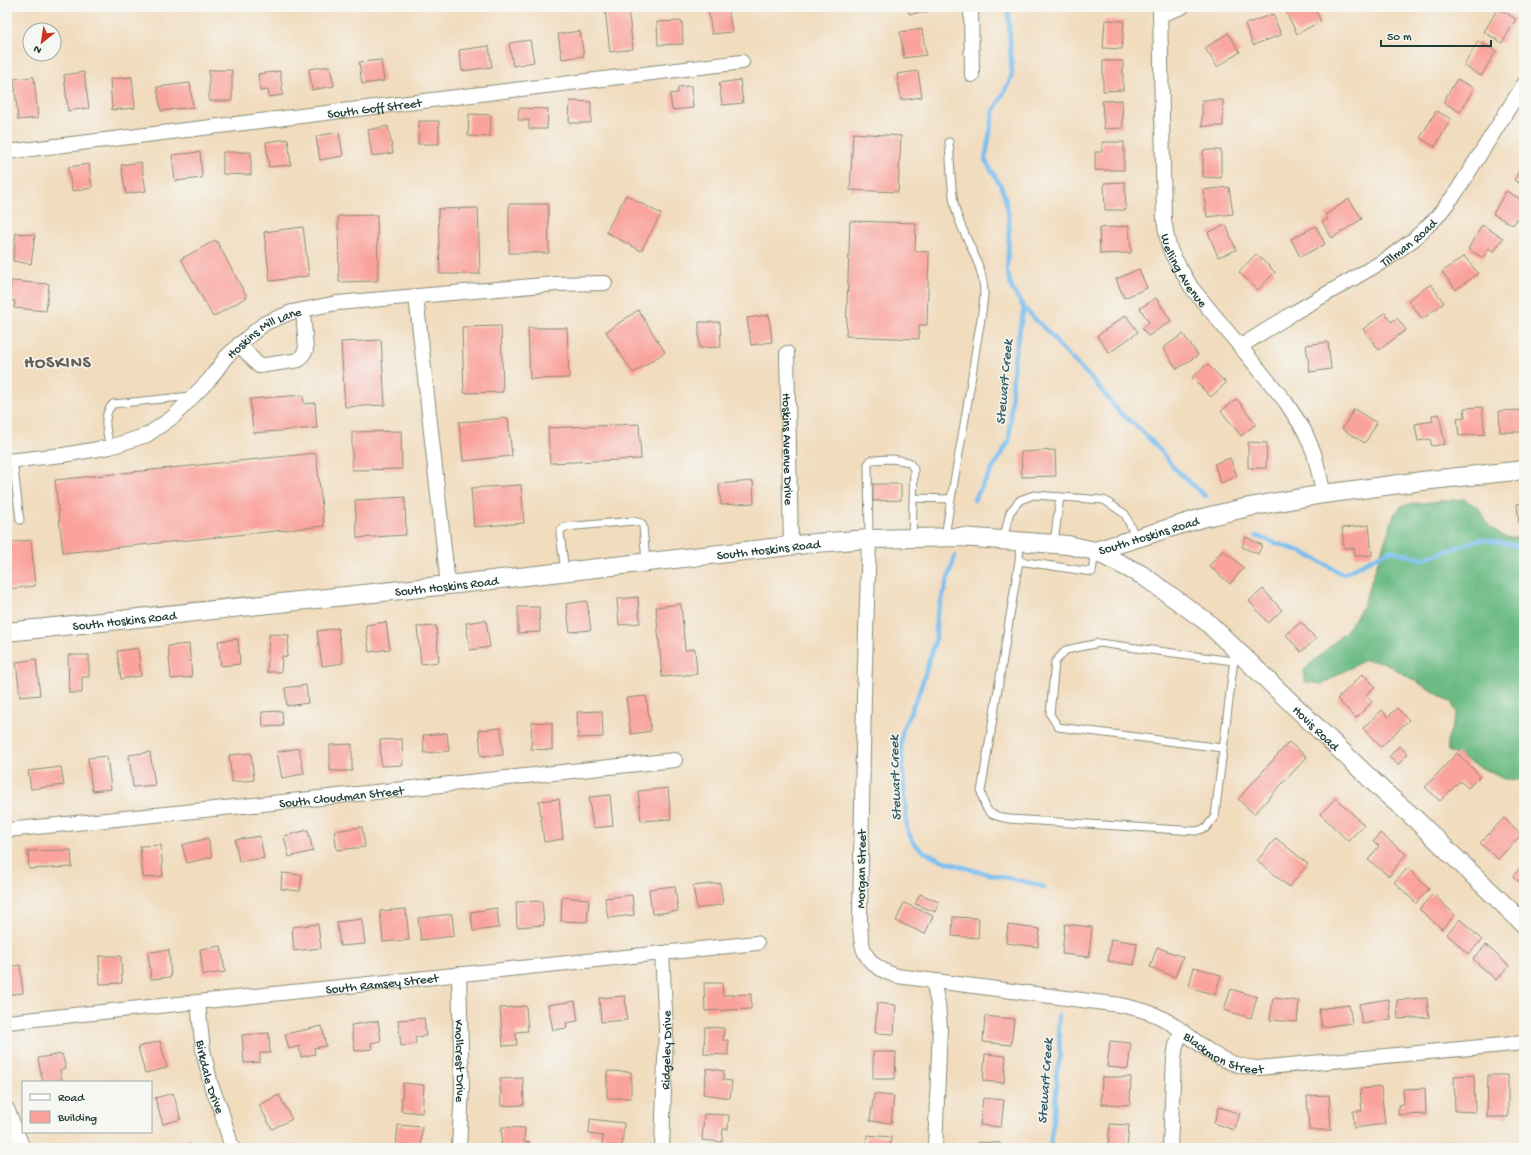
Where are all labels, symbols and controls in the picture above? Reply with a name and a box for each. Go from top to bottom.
north arrow [22,22,62,62]
scale bar [1381,22,1491,48]
text: 50 m [1387,31,1412,45]
text: N [32,42,44,56]
street label: South Goff Street [327,96,424,123]
street label: Tillman Road [1378,216,1442,272]
street label: Welling Avenue [1157,233,1210,311]
street label: Hoskins Mill Lane [225,305,303,363]
water label: Stewart Creek [993,337,1018,425]
district label: HOSKINS [24,354,92,374]
street label: Hoskins Avenue Drive [778,393,795,506]
street label: South Hoskins Road [1097,514,1203,559]
street label: South Hoskins Road [716,538,822,564]
street label: South Hoskins Road [394,574,501,601]
street label: South Hoskins Road [72,609,179,635]
street label: Hovis Road [1288,703,1342,756]
water label: Stewart Creek [886,733,906,821]
street label: South Cloudman Street [278,784,406,812]
street label: Morgan Street [854,828,871,909]
street label: South Ramsey Street [325,971,441,998]
street label: Ridgeley Drive [659,1010,676,1090]
street label: Knollcrest Drive [450,1019,467,1103]
street label: Blackmon Street [1179,1029,1266,1078]
water label: Stewart Creek [1035,1036,1058,1124]
street label: Birkdale Drive [192,1038,227,1116]
legend [22,1081,152,1133]
text: Road [58,1092,85,1106]
text: Building [57,1112,97,1126]

